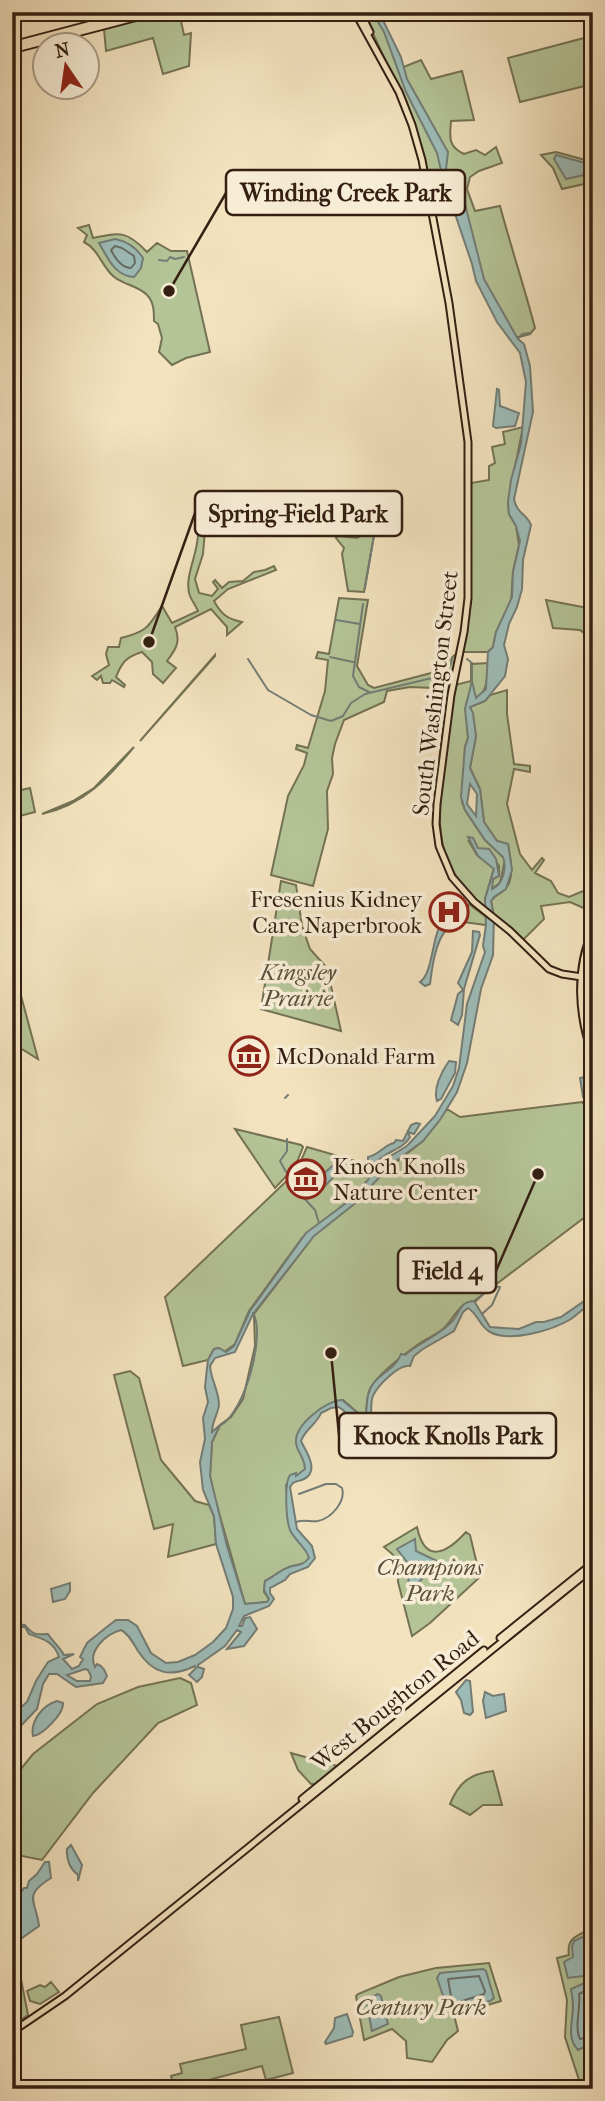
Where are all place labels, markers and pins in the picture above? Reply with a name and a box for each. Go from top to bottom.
callout: Winding Creek Park [226,170,465,215]
callout: Spring-Field Park [195,491,402,536]
place label: Fresenius Kidney Care Naperbrook [250,886,423,939]
hospital icon: Fresenius Kidney Care Naperbrook [428,891,470,933]
museum icon: McDonald Farm [228,1035,270,1077]
place label: McDonald Farm [276,1043,435,1070]
place label: Knoch Knolls Nature Center [333,1153,477,1206]
museum icon: Knoch Knolls Nature Center [285,1158,327,1200]
callout: Field 4 [398,1248,496,1293]
callout: Knock Knolls Park [339,1413,556,1458]

